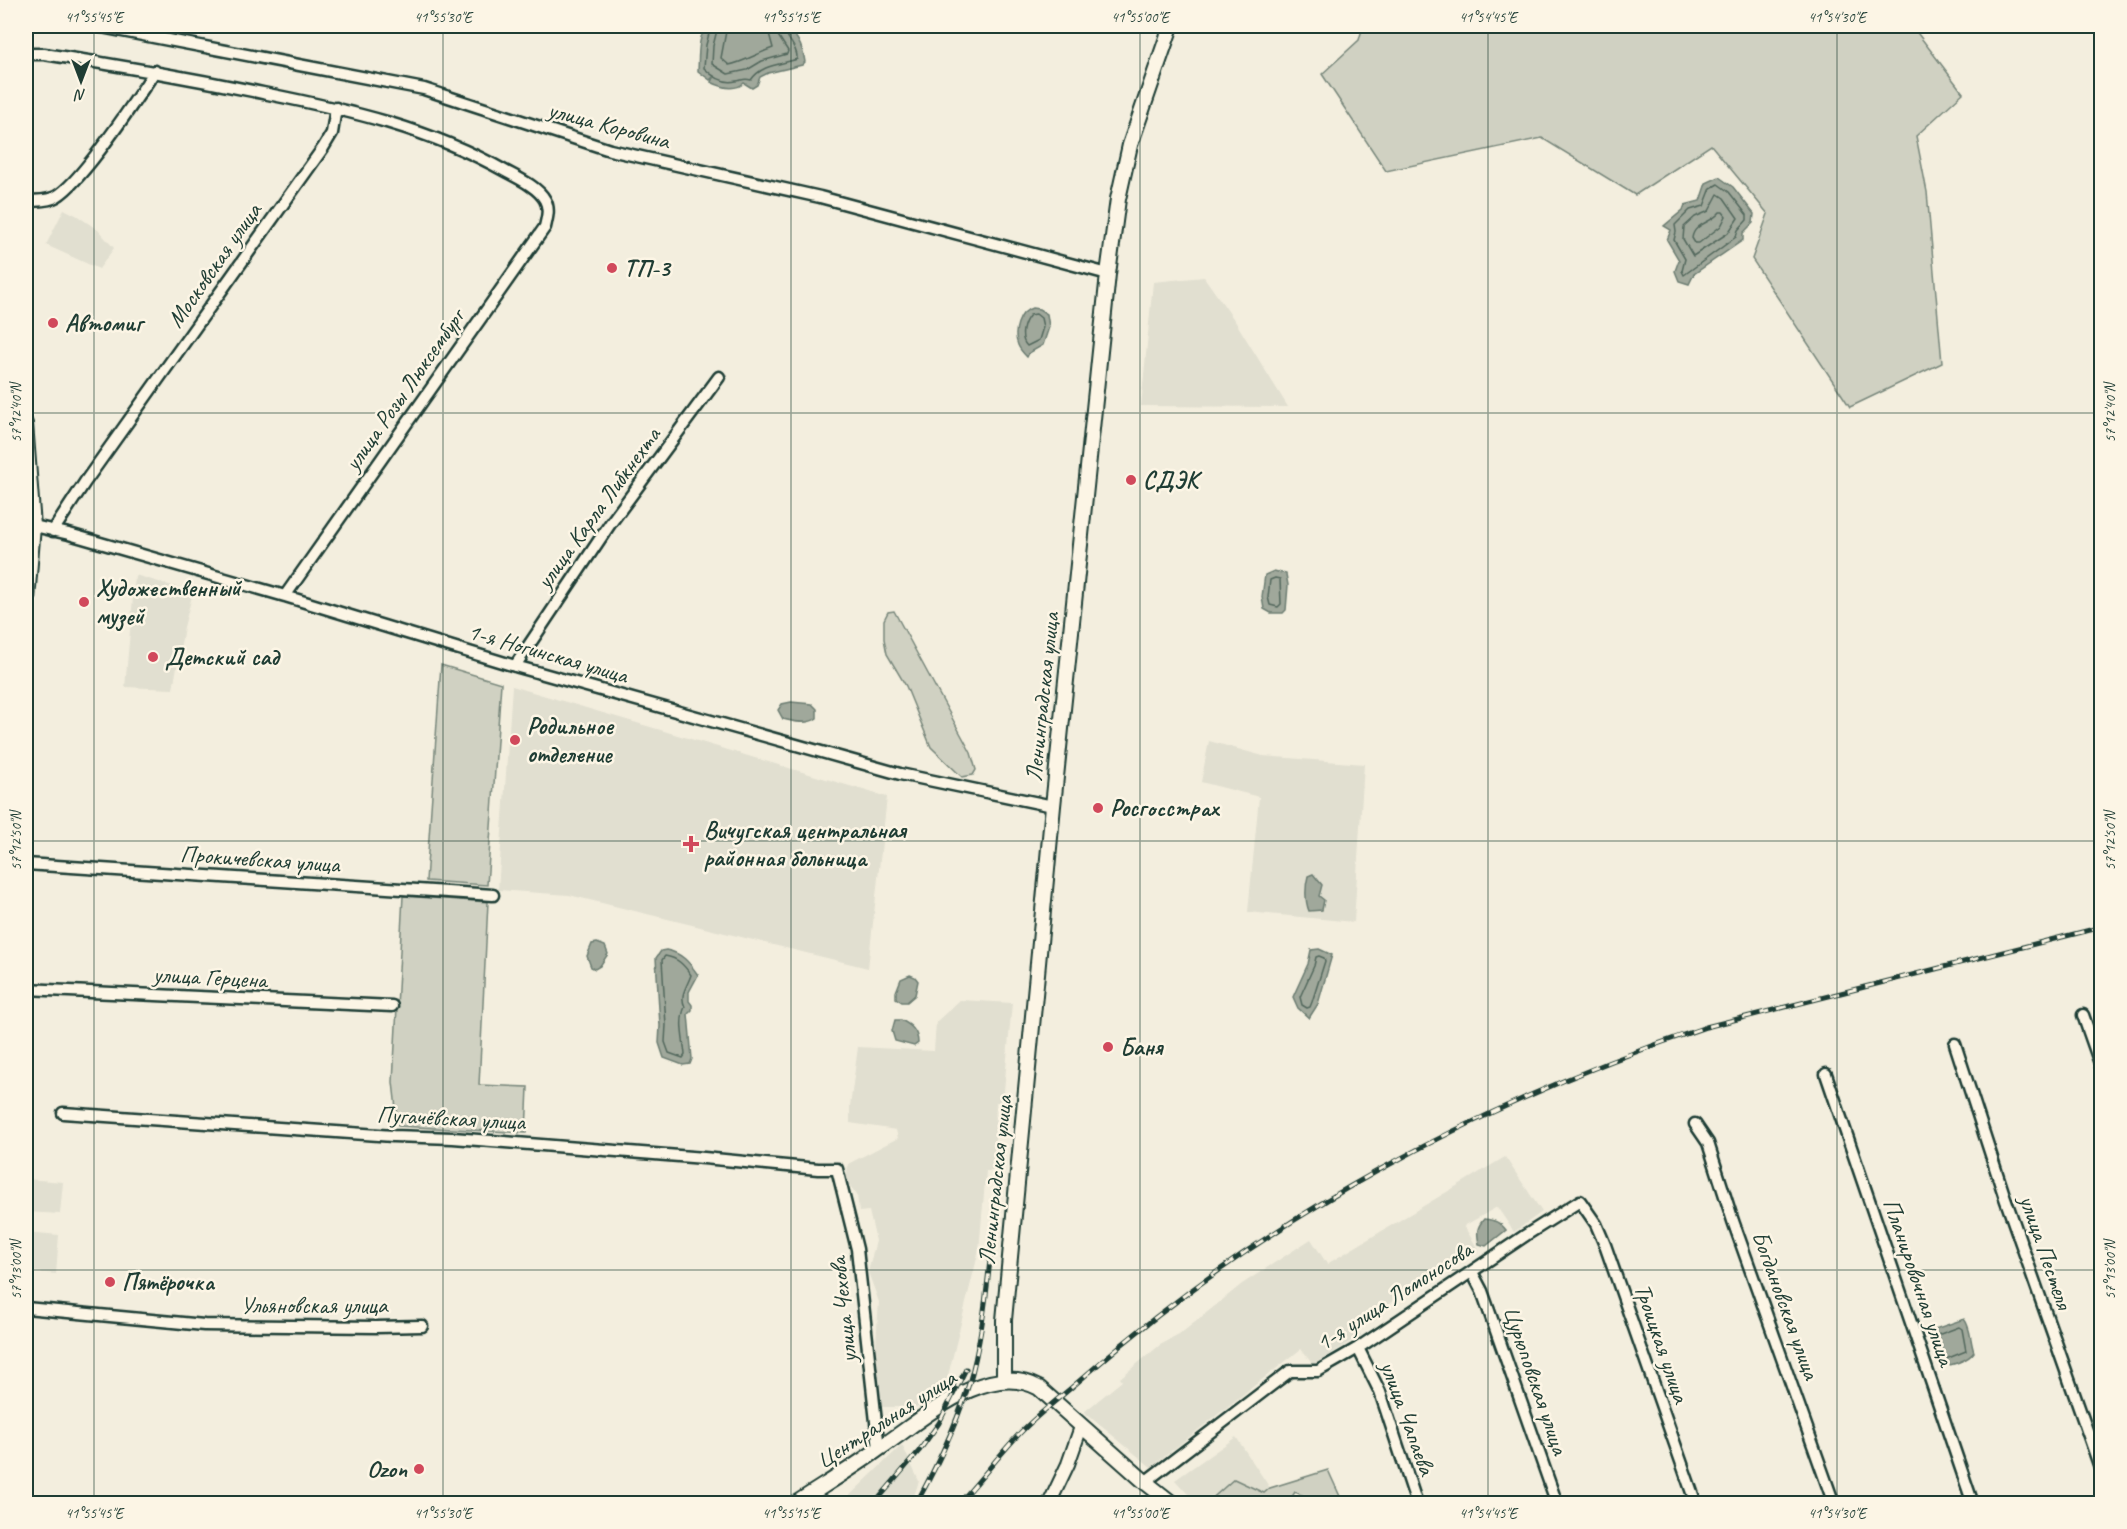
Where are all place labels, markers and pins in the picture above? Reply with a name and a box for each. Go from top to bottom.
place label: ТП-3 [624,253,672,283]
marker: ТП-3 [605,261,619,275]
place label: Автомиг [65,308,146,338]
marker: Автомиг [46,316,60,330]
place label: СДЭК [1143,465,1203,495]
marker: СДЭК [1124,473,1138,487]
place label: Художественный музей [96,573,242,632]
marker: Художественный музей [77,595,91,609]
place label: Детский сад [165,642,281,672]
marker: Детский сад [146,650,160,664]
place label: Родильное отделение [527,711,614,769]
marker: Родильное отделение [508,733,522,747]
place label: Росгосстрах [1110,793,1220,823]
marker: Росгосстрах [1091,801,1105,815]
place label: Вичугская центральная районная больница [704,815,907,873]
marker: Вичугская центральная районная больница [682,835,700,853]
place label: Баня [1120,1032,1164,1062]
marker: Баня [1101,1040,1115,1054]
place label: Пятёрочка [122,1267,215,1297]
marker: Пятёрочка [103,1275,117,1289]
place label: Ozon [367,1454,408,1484]
marker: Ozon [412,1462,426,1476]

